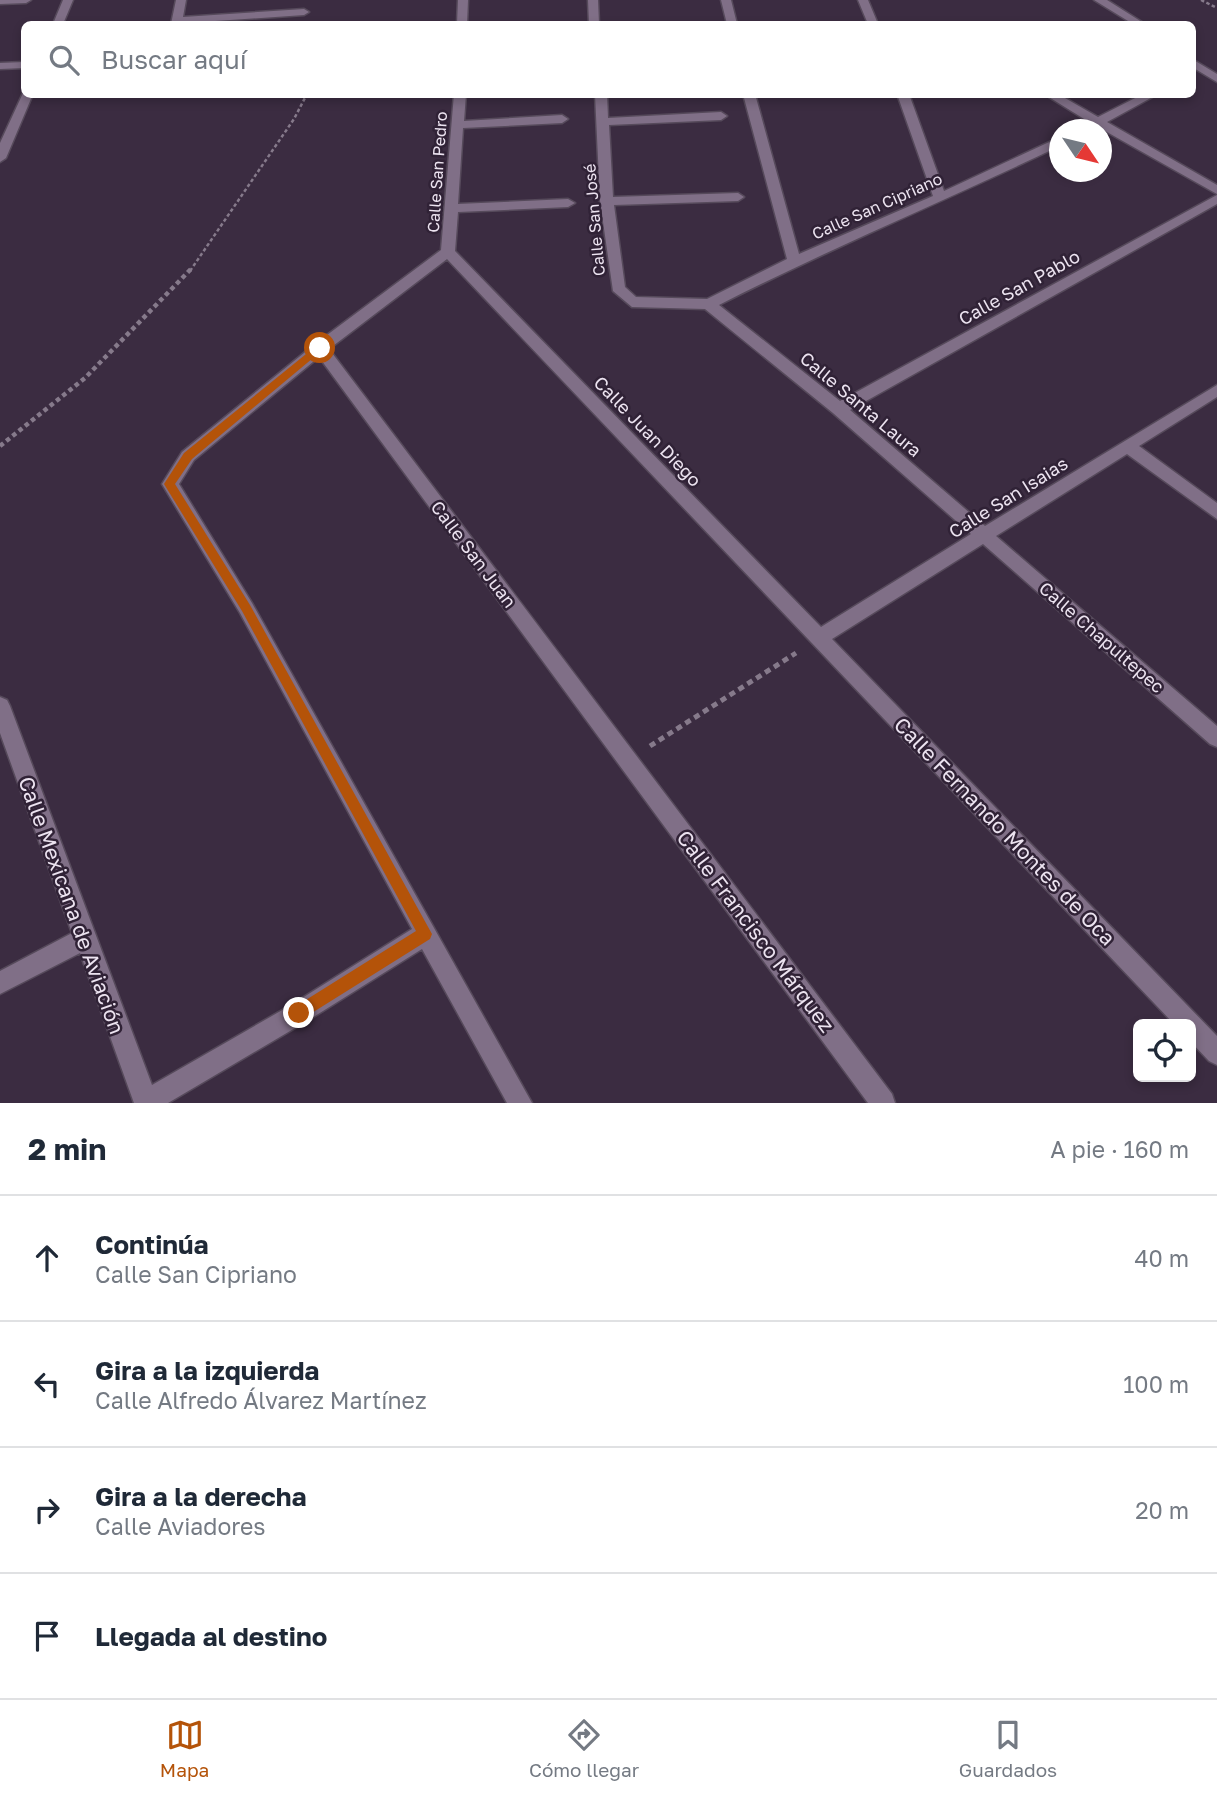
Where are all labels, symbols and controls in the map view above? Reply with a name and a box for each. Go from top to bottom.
search box [21,21,1196,98]
icon: search [45,41,83,79]
text: Buscar aquí [101,44,247,75]
street label: Calle San Pedro [423,111,451,233]
north arrow [1049,119,1112,182]
street label: Calle San José [579,163,609,277]
street label: Calle San Cipriano [809,168,945,244]
street label: Calle San Pablo [955,245,1083,329]
route start [304,332,335,363]
street label: Calle Santa Laura [796,347,926,461]
street label: Calle Juan Diego [590,371,706,491]
street label: Calle San Isaias [945,452,1071,542]
street label: Calle San Juan [427,496,521,612]
street label: Calle Chapultepec [1035,577,1169,697]
street label: Calle Fernando Montes de Oca [889,711,1121,951]
street label: Calle Mexicana de Aviación [13,773,131,1037]
street label: Calle Francisco Márquez [672,825,840,1037]
route end [283,997,314,1028]
map controls [1133,1019,1196,1082]
button: locate [1133,1019,1196,1082]
text: 2 min [28,1131,106,1167]
text: A pie · 160 m [1050,1135,1189,1163]
text: Continúa [95,1229,209,1260]
icon: ahead [28,1239,66,1277]
text: 40 m [1135,1244,1189,1272]
text: Calle San Cipriano [95,1260,297,1288]
text: Gira a la izquierda [95,1355,319,1386]
icon: left [28,1365,66,1403]
text: 100 m [1123,1370,1189,1398]
text: Calle Alfredo Álvarez Martínez [95,1386,427,1414]
text: Gira a la derecha [95,1481,307,1512]
icon: right [28,1491,66,1529]
text: 20 m [1135,1496,1189,1524]
text: Calle Aviadores [95,1512,266,1540]
icon: arrive [28,1617,66,1655]
text: Llegada al destino [95,1621,327,1652]
tab: Mapa [160,1716,209,1781]
tab: Cómo llegar [529,1716,639,1781]
tab: Guardados [959,1716,1057,1781]

